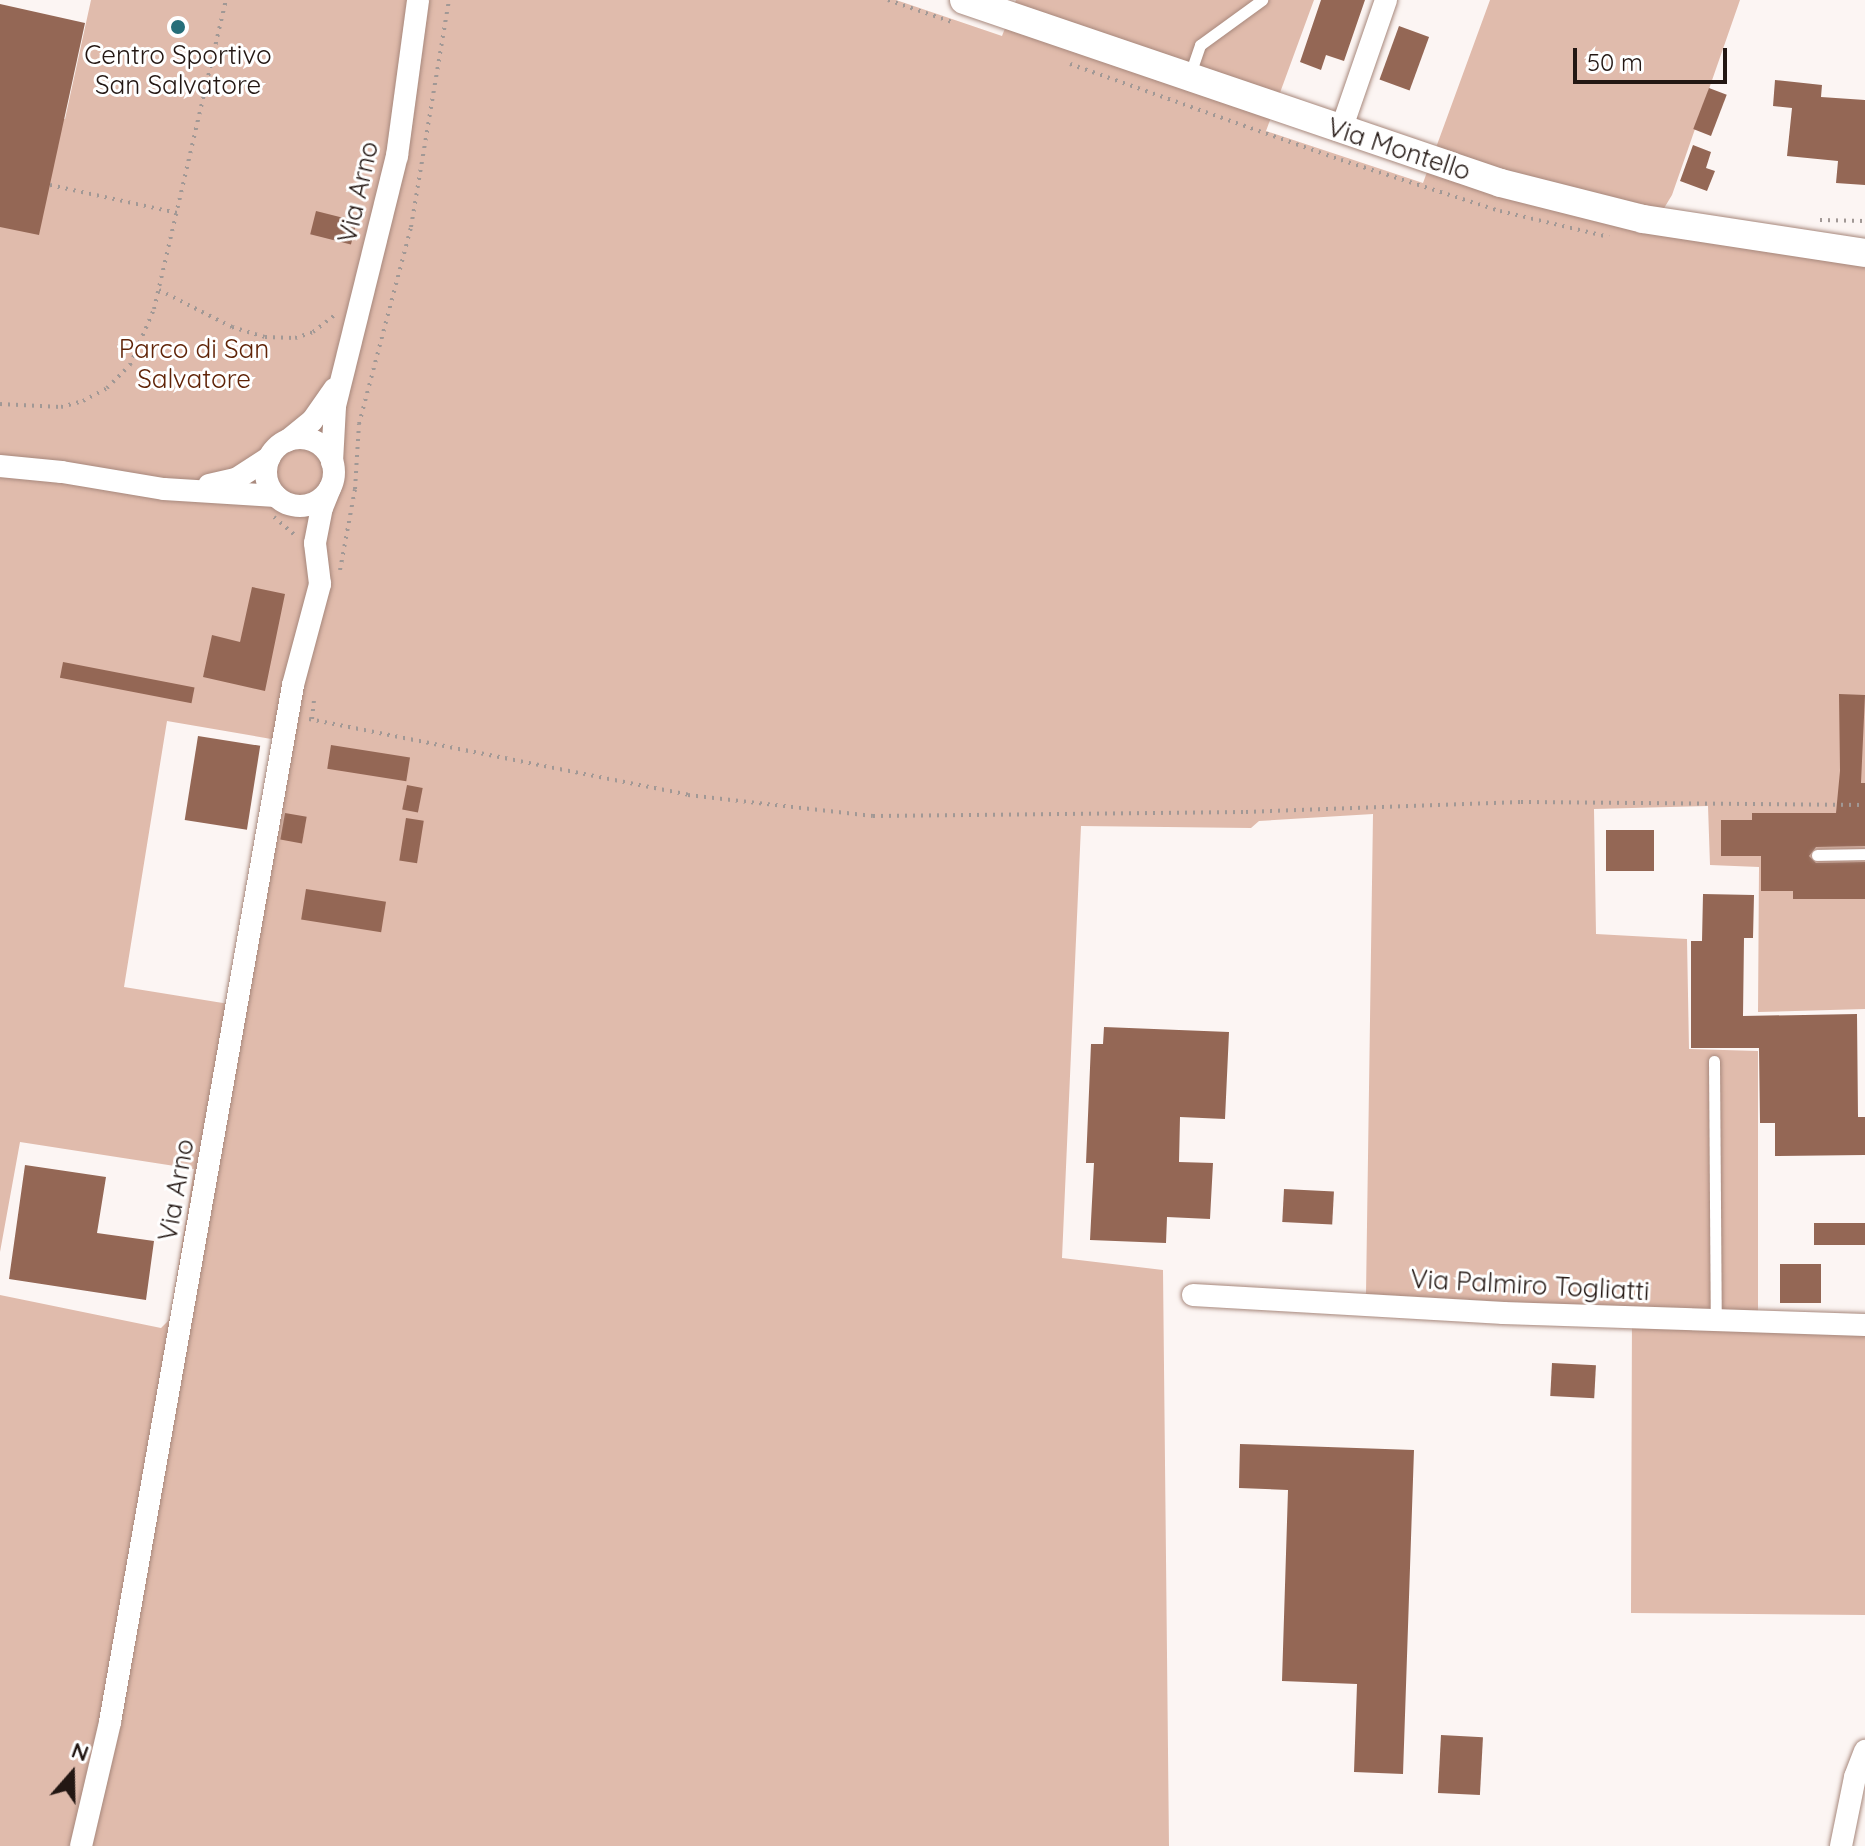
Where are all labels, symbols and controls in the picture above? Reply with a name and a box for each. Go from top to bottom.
marker: Centro Sportivo San Salvatore [169,18,187,36]
scale bar [1577,32,1731,82]
place label: Centro Sportivo San Salvatore [84,39,272,100]
text: 50 m [1587,47,1643,77]
street label: Via Montello [1323,111,1475,187]
street label: Via Arno [331,138,385,246]
park label: Parco di San Salvatore [119,333,269,394]
street label: Via Arno [152,1136,200,1244]
street label: Via Palmiro Togliatti [1410,1263,1650,1307]
north arrow [32,1734,112,1814]
text: N [68,1736,93,1767]

